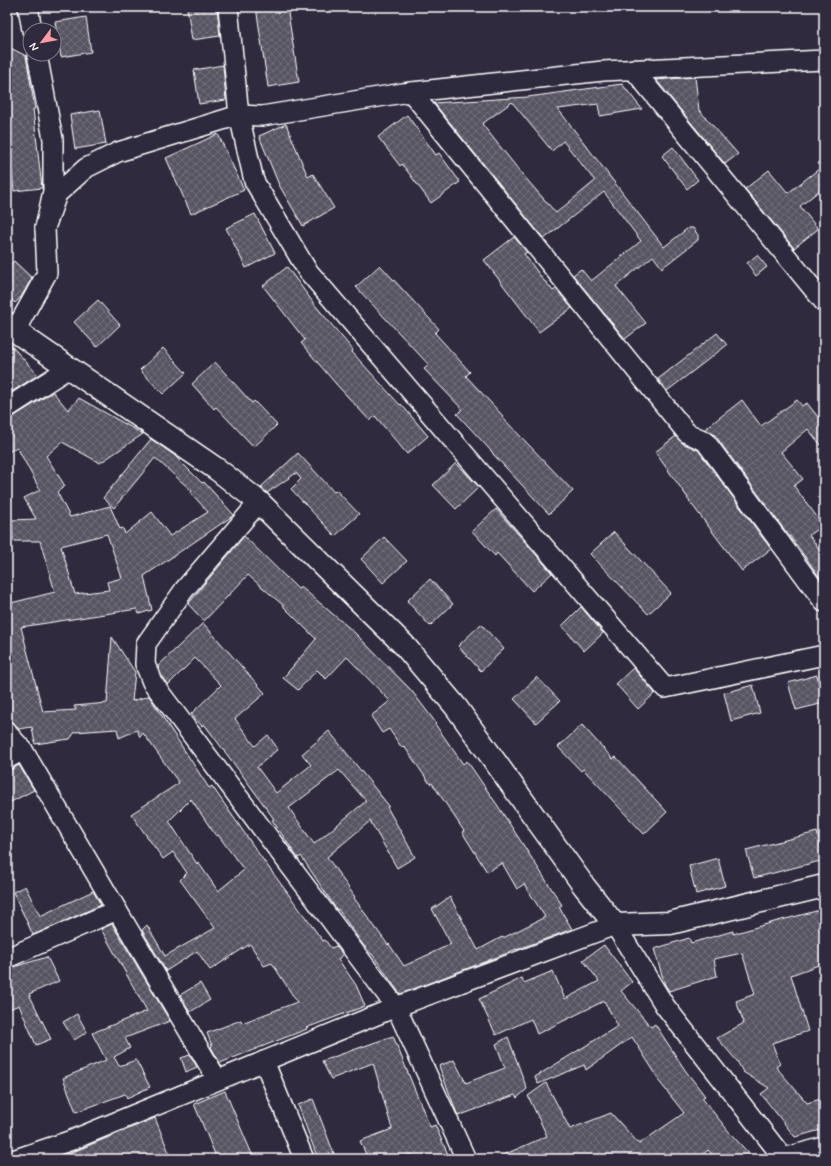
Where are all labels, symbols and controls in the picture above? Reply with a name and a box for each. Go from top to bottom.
north arrow [22,22,62,62]
text: N [26,40,42,54]

